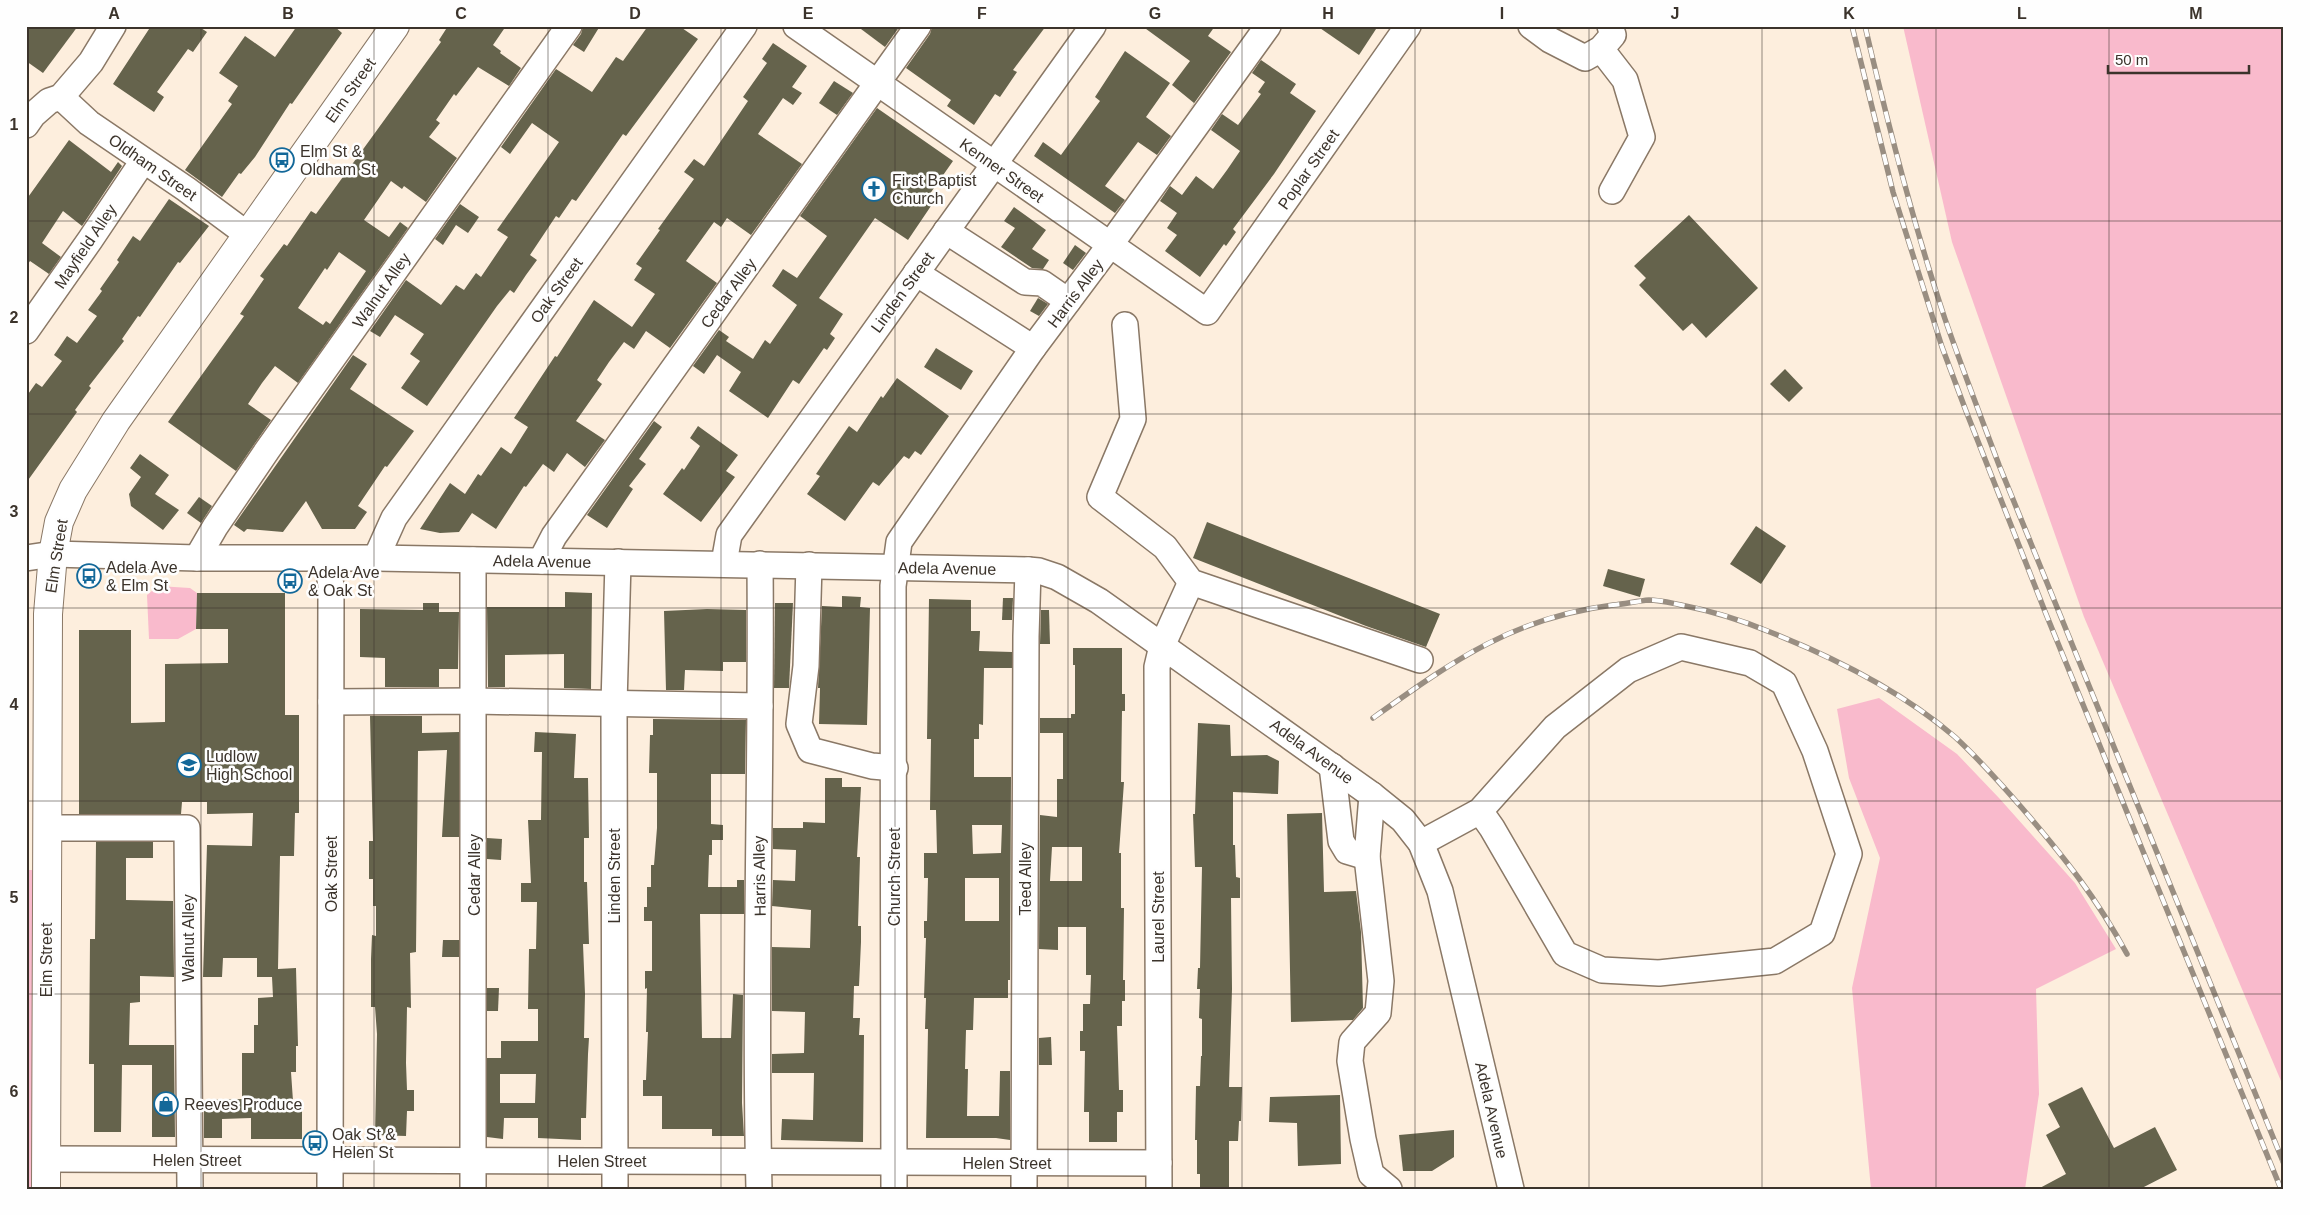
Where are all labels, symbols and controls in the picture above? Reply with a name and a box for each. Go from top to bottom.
text: A [108,5,120,22]
text: B [282,5,294,22]
text: C [455,5,467,22]
text: D [629,5,641,22]
text: E [803,5,814,22]
text: F [977,5,987,22]
text: G [1149,5,1161,22]
text: H [1322,5,1334,22]
text: I [1500,5,1504,22]
text: J [1671,5,1679,22]
text: K [1843,5,1855,22]
text: L [2017,5,2027,22]
text: M [2189,5,2203,22]
scale bar [2108,42,2249,74]
text: 50 m [2115,51,2148,68]
street label: Elm Street [322,54,379,126]
text: 1 [10,116,19,133]
street label: Poplar Street [1275,126,1342,212]
street label: Oldham Street [106,131,200,204]
street label: Kenner Street [956,135,1047,206]
place label: Elm St & Oldham St [300,143,376,178]
bus stop icon: Elm St & Oldham St [269,147,295,173]
place label: First Baptist Church [892,172,977,207]
church icon: First Baptist Church [861,176,887,202]
street label: Mayfield Alley [51,201,120,292]
street label: Linden Street [868,248,938,336]
street label: Walnut Alley [349,250,413,331]
street label: Oak Street [527,254,586,326]
street label: Cedar Alley [697,255,759,331]
street label: Harris Alley [1044,256,1107,331]
text: 2 [10,309,19,326]
text: 3 [10,503,19,520]
street label: Elm Street [42,517,71,594]
street label: Adela Avenue [493,552,591,571]
place label: Adela Ave & Elm St [106,559,178,594]
street label: Adela Avenue [898,559,996,578]
bus stop icon: Adela Ave & Elm St [76,563,102,589]
place label: Adela Ave & Oak St [308,564,380,599]
bus stop icon: Adela Ave & Oak St [277,568,303,594]
text: 4 [10,696,19,713]
street label: Adela Avenue [1267,716,1357,787]
place label: Ludlow High School [206,748,292,783]
school or university icon: Ludlow High School [176,752,202,778]
street label: Church Street [886,827,903,926]
street label: Linden Street [606,828,623,924]
street label: Cedar Alley [466,834,483,916]
street label: Oak Street [323,835,340,912]
street label: Harris Alley [750,835,769,917]
street label: Teed Alley [1017,843,1034,915]
street label: Laurel Street [1150,871,1167,963]
text: 5 [10,889,19,906]
street label: Walnut Alley [180,894,197,982]
street label: Elm Street [38,922,55,997]
street label: Adela Avenue [1472,1060,1511,1160]
text: 6 [10,1083,19,1100]
shop icon: Reeves Produce [153,1091,179,1117]
place label: Reeves Produce [184,1096,302,1113]
place label: Oak St & Helen St [332,1126,396,1161]
bus stop icon: Oak St & Helen St [302,1130,328,1156]
street label: Helen Street [153,1152,242,1169]
street label: Helen Street [558,1153,647,1170]
street label: Helen Street [963,1155,1052,1172]

